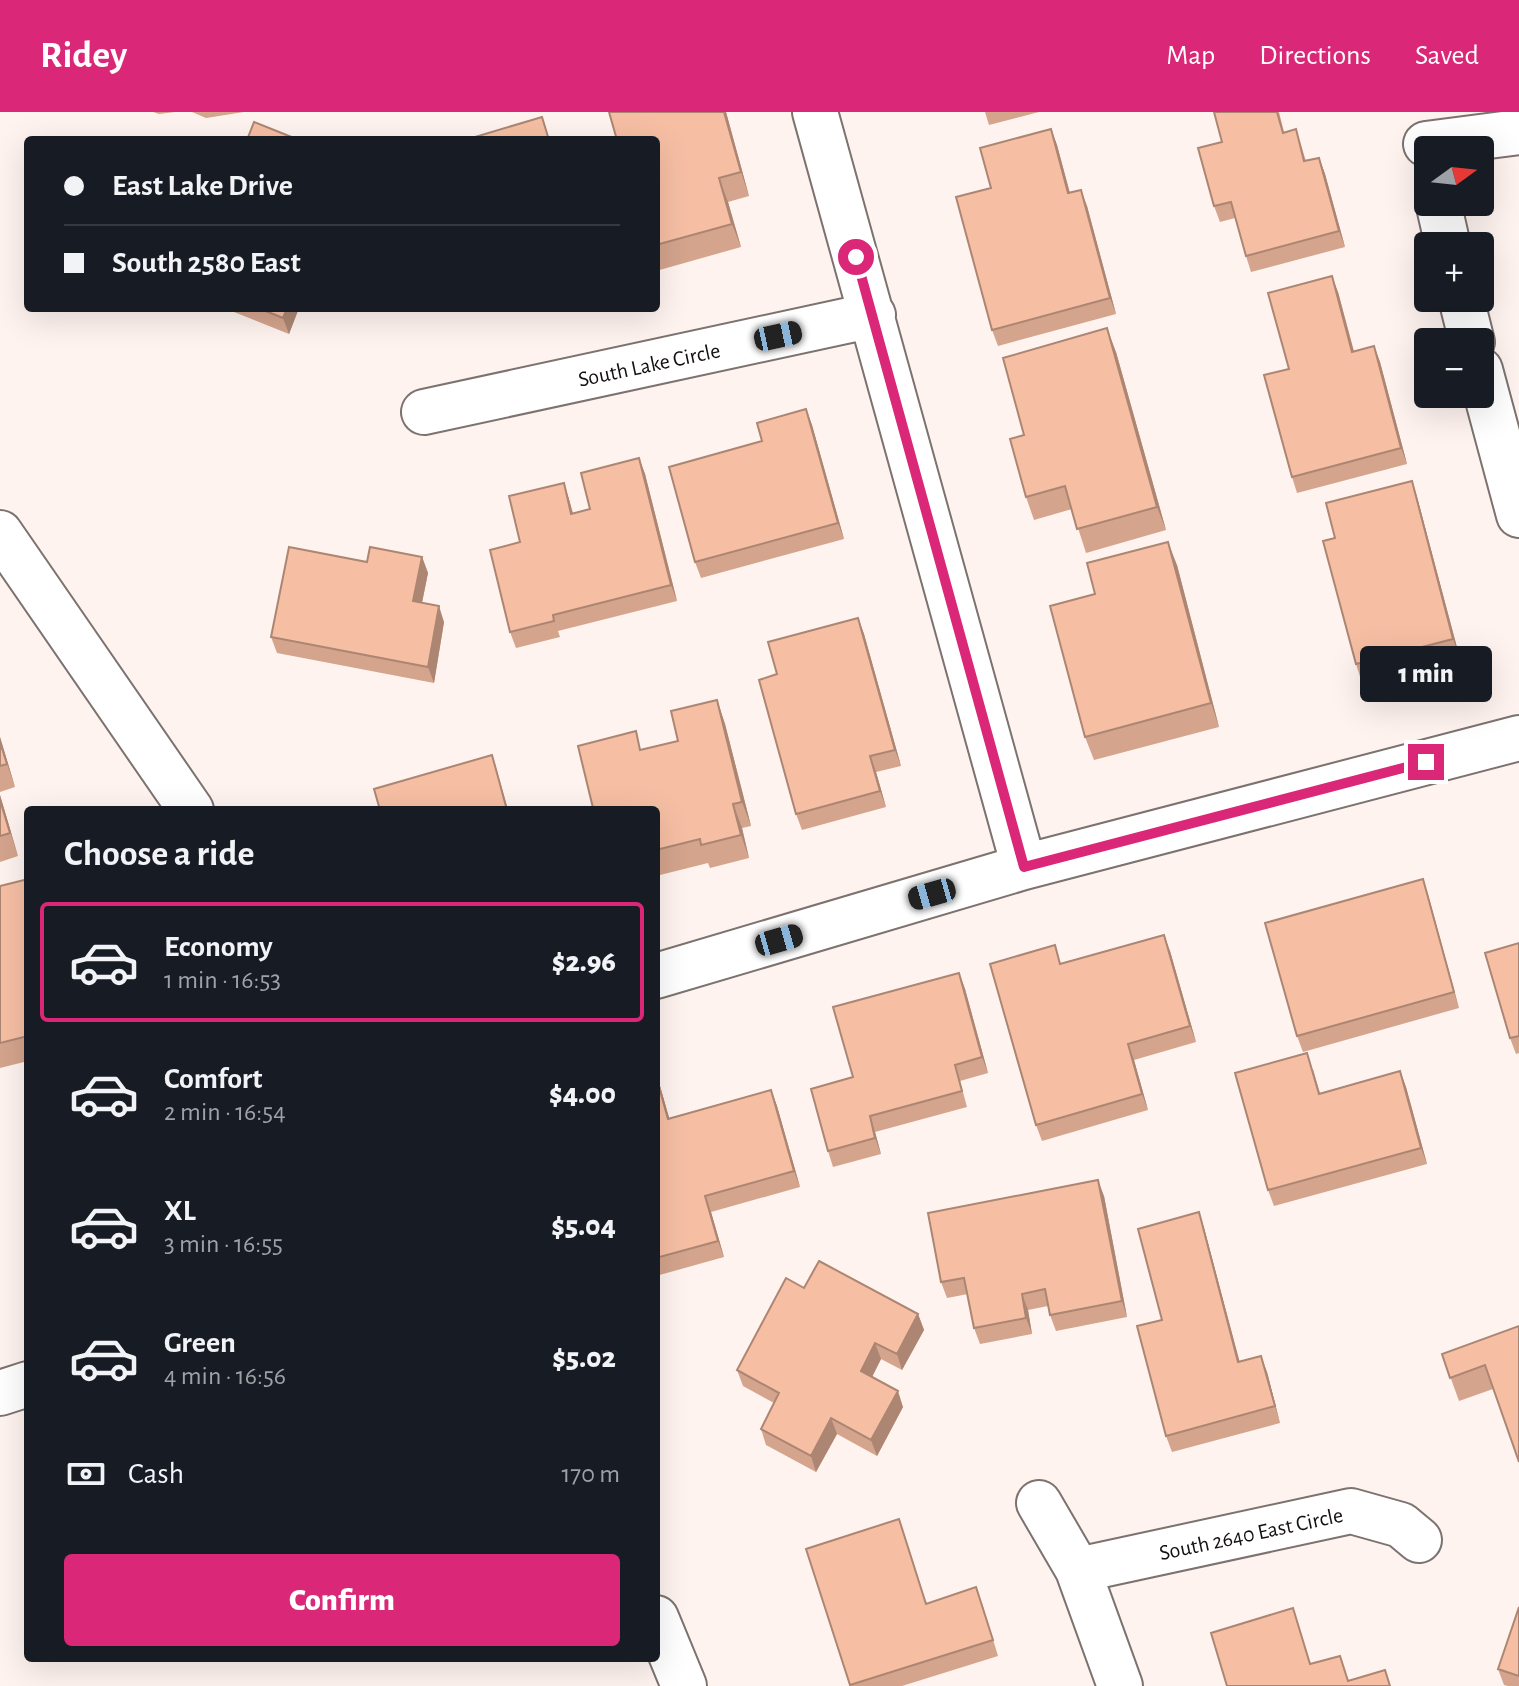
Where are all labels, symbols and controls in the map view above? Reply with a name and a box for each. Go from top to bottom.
text: Ridey [40,37,127,75]
text: Map [1166,42,1215,70]
text: Directions [1259,42,1371,70]
text: Saved [1415,42,1479,70]
north arrow [1414,136,1494,216]
map controls [1414,136,1494,408]
text: East Lake Drive [112,171,293,201]
button: + [1414,232,1494,312]
route start [838,239,874,275]
text: South 2580 East [112,248,301,278]
car [752,319,804,353]
button: − [1414,328,1494,408]
street label: South Lake Circle [576,339,722,391]
callout: 1 min [1360,646,1492,702]
text: 1 min [1398,661,1454,687]
route end [1408,744,1444,780]
text: Choose a ride [64,836,254,872]
car [906,876,958,912]
car [753,922,805,958]
icon: car [68,926,140,998]
text: Economy [164,932,273,962]
text: $2.96 [552,947,616,977]
text: 1 min · 16:53 [164,967,281,993]
icon: car [68,1058,140,1130]
text: Comfort [164,1064,263,1094]
text: $4.00 [549,1079,616,1109]
text: 2 min · 16:54 [164,1099,286,1125]
icon: car [68,1190,140,1262]
text: XL [164,1196,196,1226]
text: $5.04 [551,1211,616,1241]
text: 3 min · 16:55 [164,1231,283,1257]
icon: car [68,1322,140,1394]
text: Green [164,1328,236,1358]
text: $5.02 [552,1343,616,1373]
text: 4 min · 16:56 [164,1363,286,1389]
icon: cash [64,1452,108,1496]
text: Cash [128,1459,184,1489]
text: 170 m [561,1461,620,1487]
street label: South 2640 East Circle [1157,1504,1345,1564]
button: Confirm [64,1554,620,1646]

